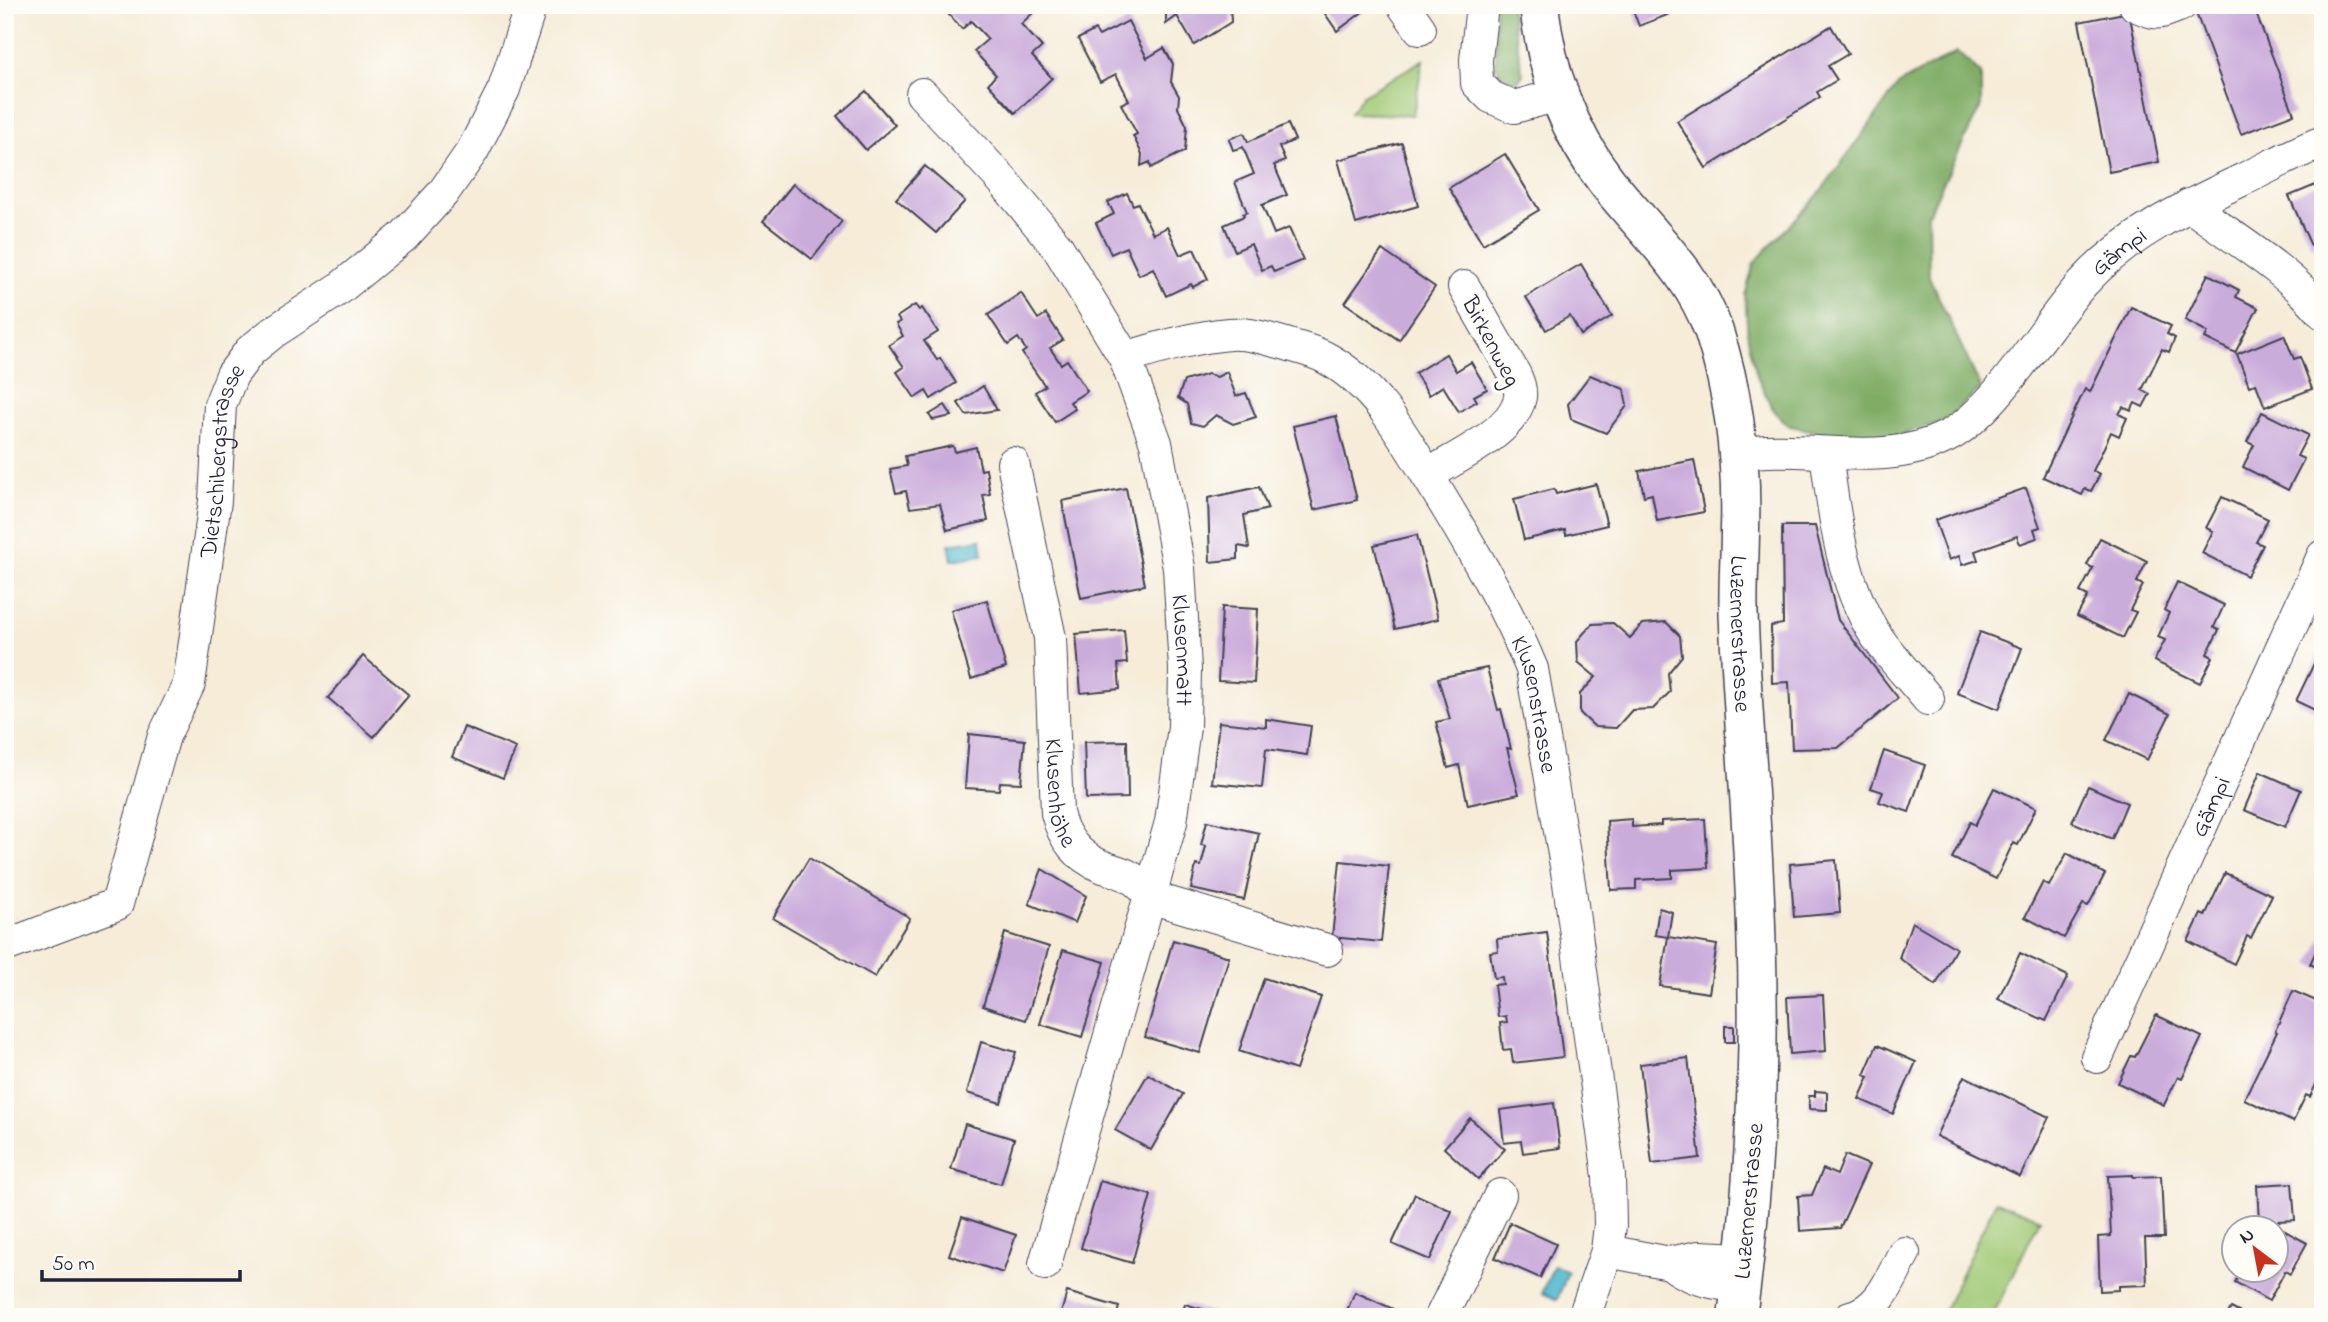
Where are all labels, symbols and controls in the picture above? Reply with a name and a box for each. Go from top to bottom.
street label: Gämpi [2084,220,2155,286]
street label: Birkenweg [1451,290,1528,394]
street label: Dietschibergstrasse [192,357,255,561]
street label: Luzernerstrasse [1718,555,1759,714]
street label: Klusenmatt [1161,593,1200,706]
street label: Klusenstrasse [1500,631,1565,776]
street label: Klusenhöhe [1034,738,1084,856]
street label: Gämpi [2183,771,2241,843]
street label: Luzernerstrasse [1726,1121,1775,1281]
north arrow [2220,1214,2290,1284]
text: N [2235,1222,2260,1252]
scale bar [42,1238,240,1282]
text: 50 m [52,1250,95,1280]

